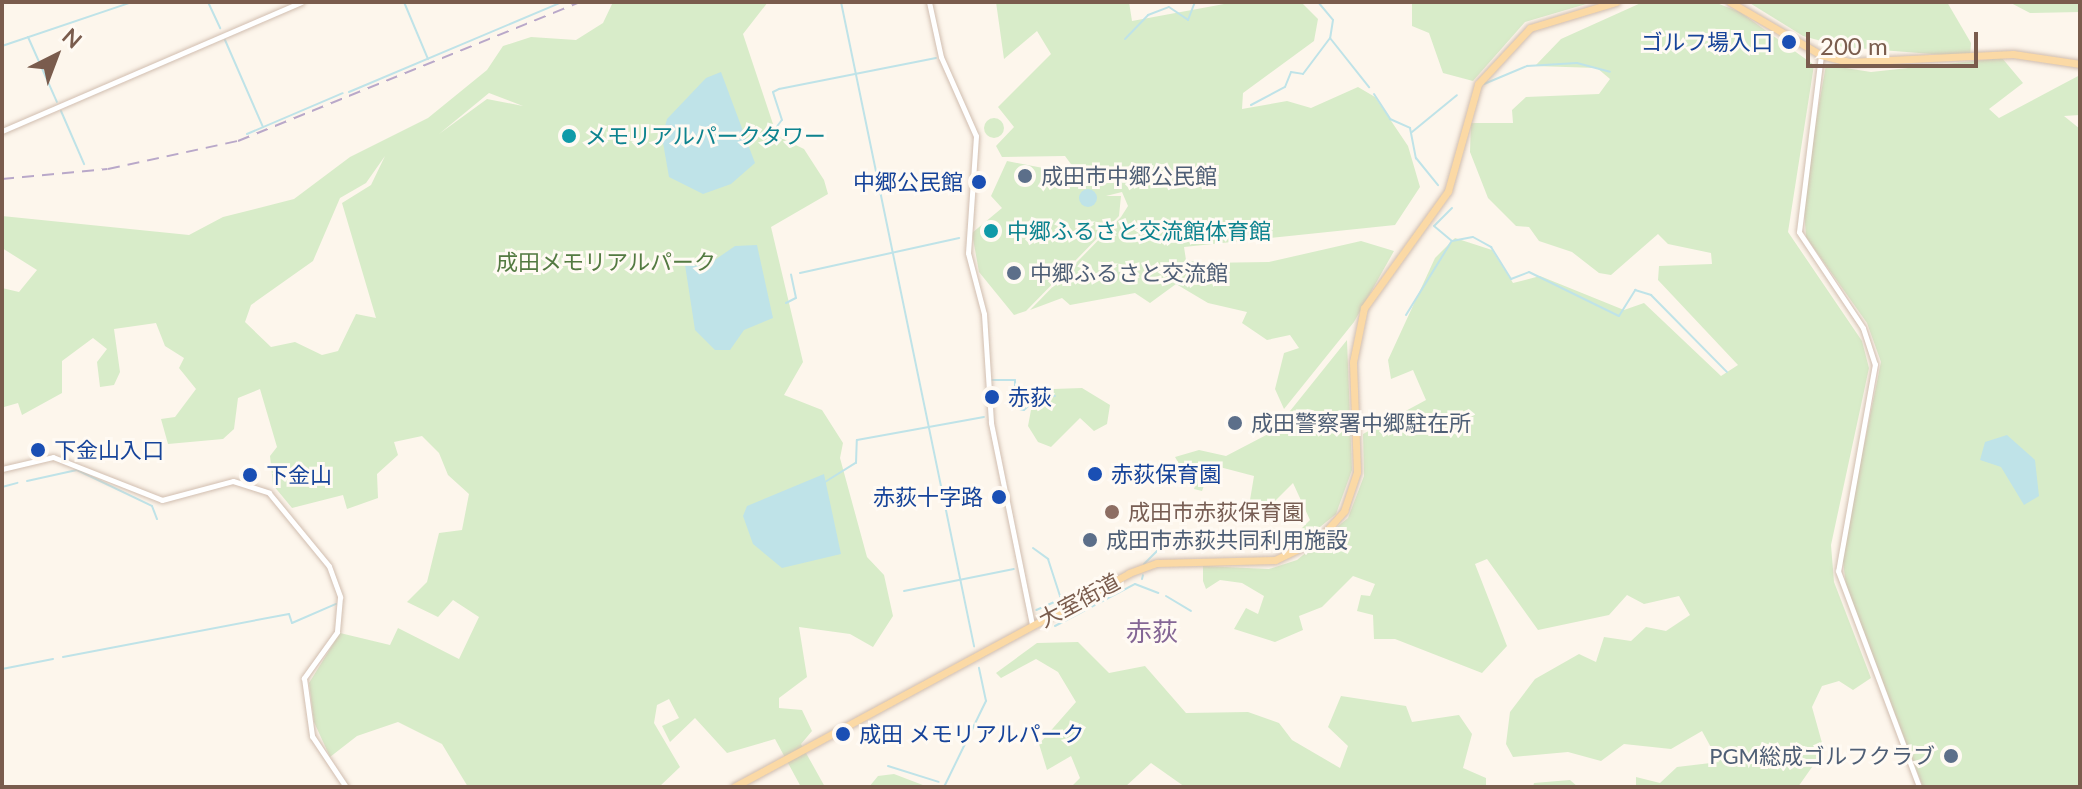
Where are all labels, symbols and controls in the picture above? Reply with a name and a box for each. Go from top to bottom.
north arrow [16,16,96,96]
scale bar [1810,16,1982,66]
text: N [57,22,88,53]
place label: ゴルフ場入口 [1641,29,1773,55]
text: 200 m [1820,31,1888,60]
marker: ゴルフ場入口 [1780,33,1798,51]
place label: メモリアルパークタワー [585,123,827,149]
marker: メモリアルパークタワー [560,127,578,145]
place label: 成田市中郷公民館 [1041,163,1217,189]
marker: 成田市中郷公民館 [1016,167,1034,185]
place label: 中郷公民館 [853,169,963,195]
marker: 中郷公民館 [970,173,988,191]
place label: 中郷ふるさと交流館体育館 [1007,218,1271,244]
marker: 中郷ふるさと交流館体育館 [982,222,1000,240]
park label: 成田メモリアルパーク [496,249,716,275]
place label: 中郷ふるさと交流館 [1030,260,1228,286]
marker: 中郷ふるさと交流館 [1005,264,1023,282]
place label: 赤荻 [1008,384,1052,410]
marker: 赤荻 [983,388,1001,406]
place label: 成田警察署中郷駐在所 [1251,410,1471,436]
marker: 成田警察署中郷駐在所 [1226,414,1244,432]
place label: 下金山入口 [54,437,164,463]
marker: 下金山入口 [29,441,47,459]
place label: 赤荻保育園 [1111,461,1221,487]
place label: 下金山 [266,462,332,488]
marker: 赤荻保育園 [1086,465,1104,483]
marker: 下金山 [241,466,259,484]
place label: 赤荻十字路 [873,484,983,510]
marker: 赤荻十字路 [990,488,1008,506]
place label: 成田市赤荻保育園 [1128,499,1304,525]
marker: 成田市赤荻保育園 [1103,503,1121,521]
place label: 成田市赤荻共同利用施設 [1106,527,1348,553]
marker: 成田市赤荻共同利用施設 [1081,531,1099,549]
street label: 大室街道 [1034,568,1124,632]
district label: 赤荻 [1126,616,1178,648]
place label: 成田 メモリアルパーク [859,721,1085,747]
marker: 成田 メモリアルパーク [834,725,852,743]
place label: PGM総成ゴルフクラブ [1709,743,1935,769]
marker: PGM総成ゴルフクラブ [1942,747,1960,765]

